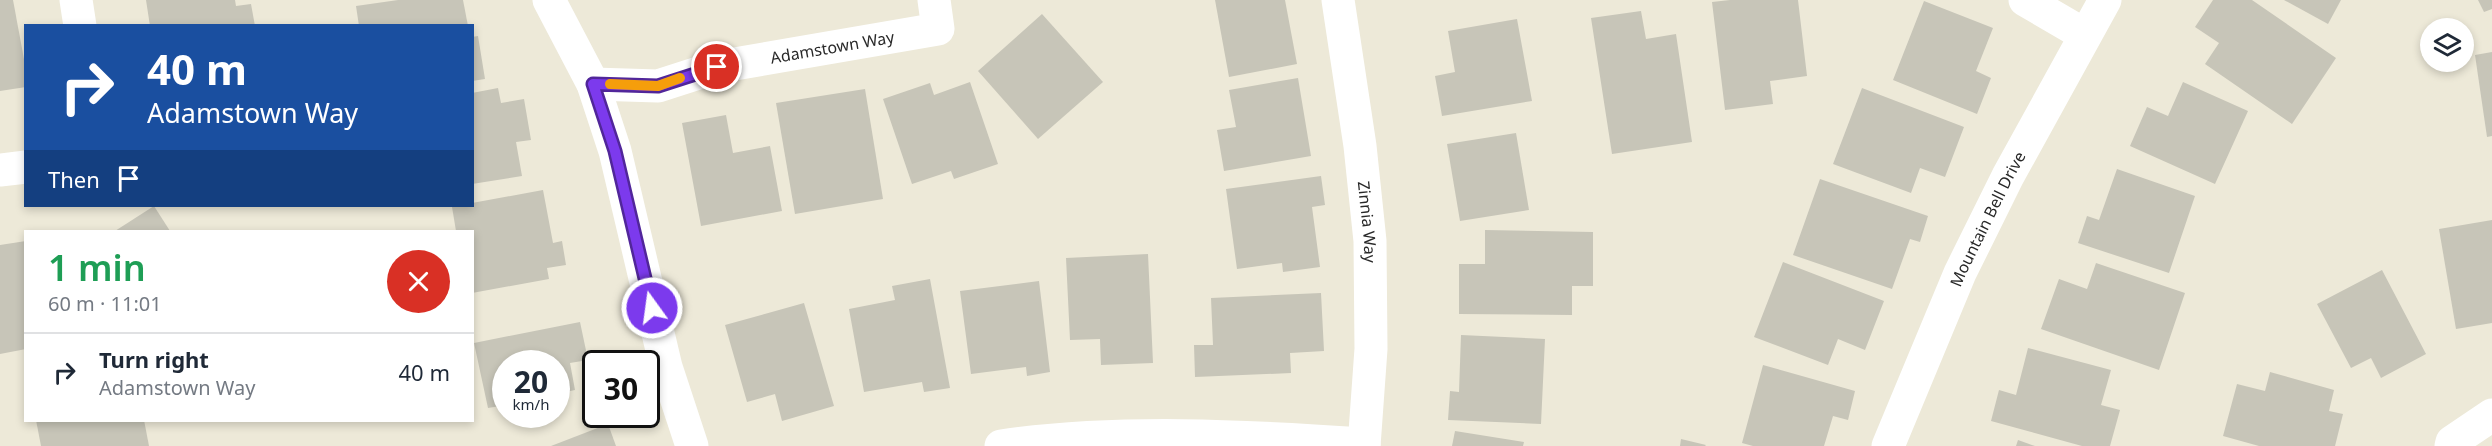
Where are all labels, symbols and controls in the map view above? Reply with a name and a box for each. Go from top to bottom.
map controls [2420,18,2474,72]
button: layers [2420,18,2474,72]
street label: Adamstown Way [769,26,897,69]
text: 40 m [147,40,247,97]
pin [691,41,742,92]
icon: right [48,48,126,126]
icon: arrive [700,50,733,83]
text: Adamstown Way [147,94,358,131]
street label: Mountain Bell Drive [1945,147,2030,290]
icon: arrive [112,162,145,195]
text: Then [48,164,100,194]
street label: Zinnia Way [1353,180,1381,264]
text: 1 min [48,243,146,292]
button: close [387,250,450,313]
position arrow [620,276,684,340]
text: 60 m · 11:01 [48,290,162,317]
text: Turn right [99,344,209,374]
speed limit sign: 30 [582,350,660,428]
icon: right [48,356,81,389]
text: 40 m [399,357,450,387]
text: 20 [514,361,548,402]
text: Adamstown Way [99,374,255,401]
text: km/h [513,394,549,414]

